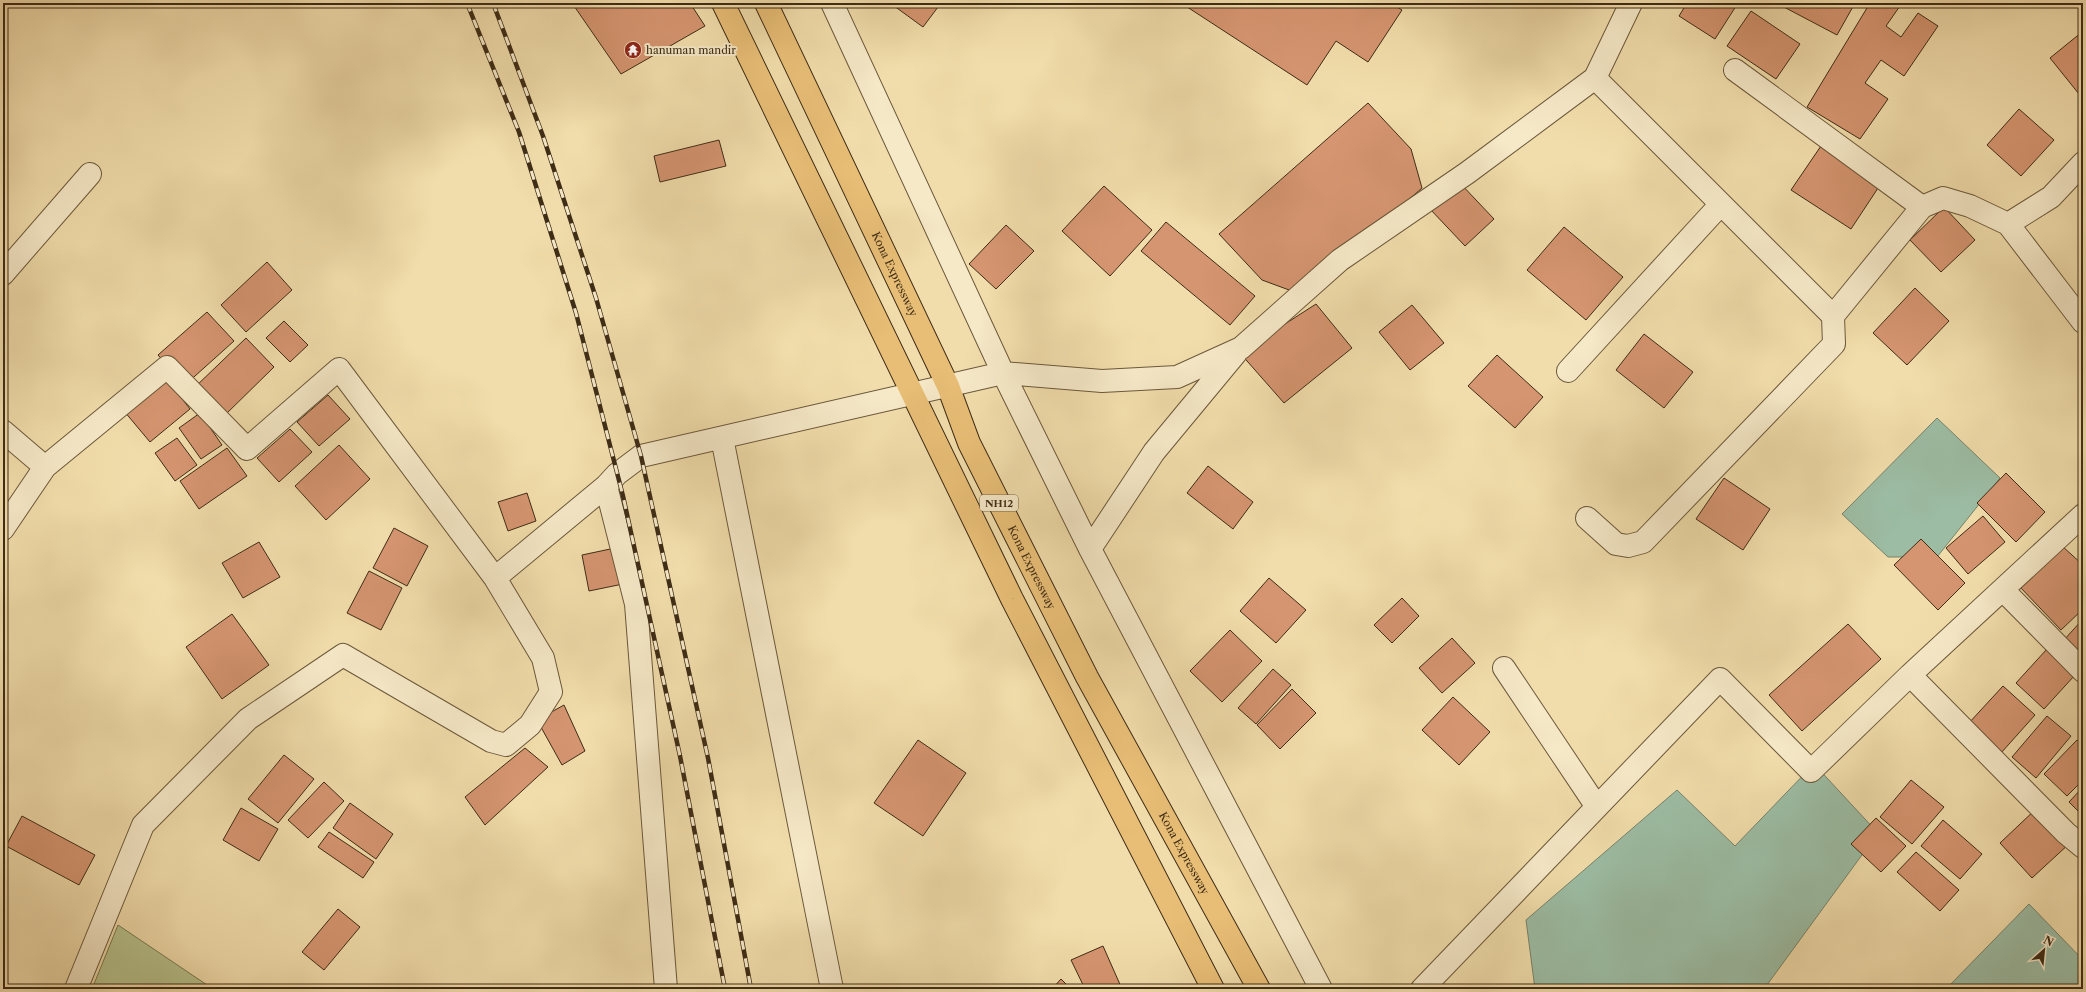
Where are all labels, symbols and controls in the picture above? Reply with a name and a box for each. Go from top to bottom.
temple icon: hanuman mandir [623,40,643,60]
place label: hanuman mandir [646,43,736,57]
street label: Kona Expressway [869,229,921,319]
road number: NH12 [980,495,1018,511]
street label: Kona Expressway [1005,523,1059,612]
street label: Kona Expressway [1156,810,1213,898]
north arrow [2024,930,2064,970]
text: N [2041,933,2056,950]

